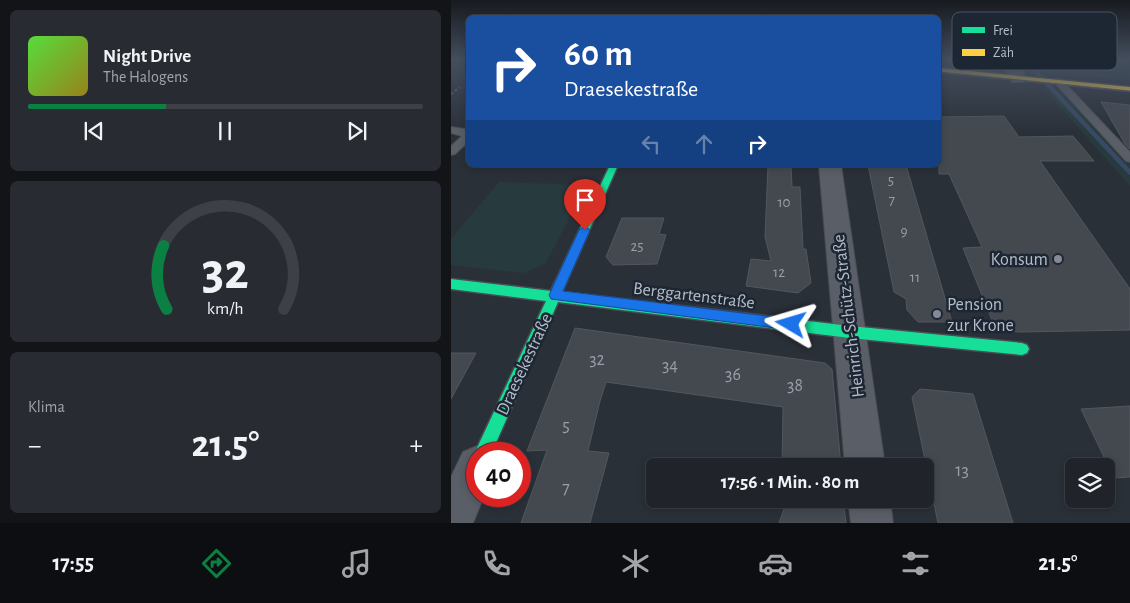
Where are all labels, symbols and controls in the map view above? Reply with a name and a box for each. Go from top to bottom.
legend [952,12,1117,70]
text: Frei [993,24,1013,38]
icon: right [481,35,546,100]
text: 60 m [564,37,633,72]
text: Zäh [993,46,1014,60]
text: Night Drive [103,47,191,66]
text: The Halogens [103,69,188,85]
text: Draesekestraße [564,78,698,100]
icon: previous [80,117,108,145]
icon: pause [211,117,239,145]
icon: next [343,117,371,145]
icon: left [637,130,665,158]
icon: ahead [690,130,718,158]
icon: right [743,130,771,158]
house number: 5 [888,173,894,188]
pin [564,179,606,230]
icon: arrive [571,186,599,214]
house number: 7 [889,193,895,208]
house number: 10 [777,195,791,210]
house number: 9 [900,224,908,239]
street label: Heinrich-Schütz-Straße [830,233,868,399]
house number: 25 [630,239,644,254]
text: 32 [202,246,249,298]
place label: Konsum [991,251,1048,269]
marker: Konsum [1052,253,1064,265]
house number: 12 [773,265,785,280]
house number: 11 [910,270,920,285]
street label: Berggartenstraße [632,280,756,312]
place label: Pension zur Krone [947,296,1014,335]
position arrow [764,297,816,349]
text: km/h [207,300,244,318]
marker: Pension zur Krone [931,308,943,320]
street label: Draesekestraße [494,311,556,418]
house number: 32 [589,351,605,369]
house number: 34 [662,357,678,375]
house number: 36 [725,366,741,384]
house number: 38 [787,377,803,395]
text: Klima [28,399,65,415]
house number: 5 [562,417,570,435]
text: 21.5° [192,426,259,464]
text: − [28,432,41,460]
text: + [410,432,423,460]
speed limit sign: 40 [466,442,531,507]
map controls [1065,458,1115,508]
button: layers [1065,458,1115,508]
house number: 13 [955,462,969,480]
text: 17:56 · 1 Min. · 80 m [721,473,859,492]
house number: 7 [562,480,570,498]
icon: directions [199,546,234,581]
icon: music [339,546,374,581]
icon: phone [479,546,514,581]
icon: climate [618,546,653,581]
icon: car [758,546,793,581]
icon: filters [898,546,933,581]
text: 17:55 [52,552,94,574]
text: 21.5° [1038,552,1077,574]

